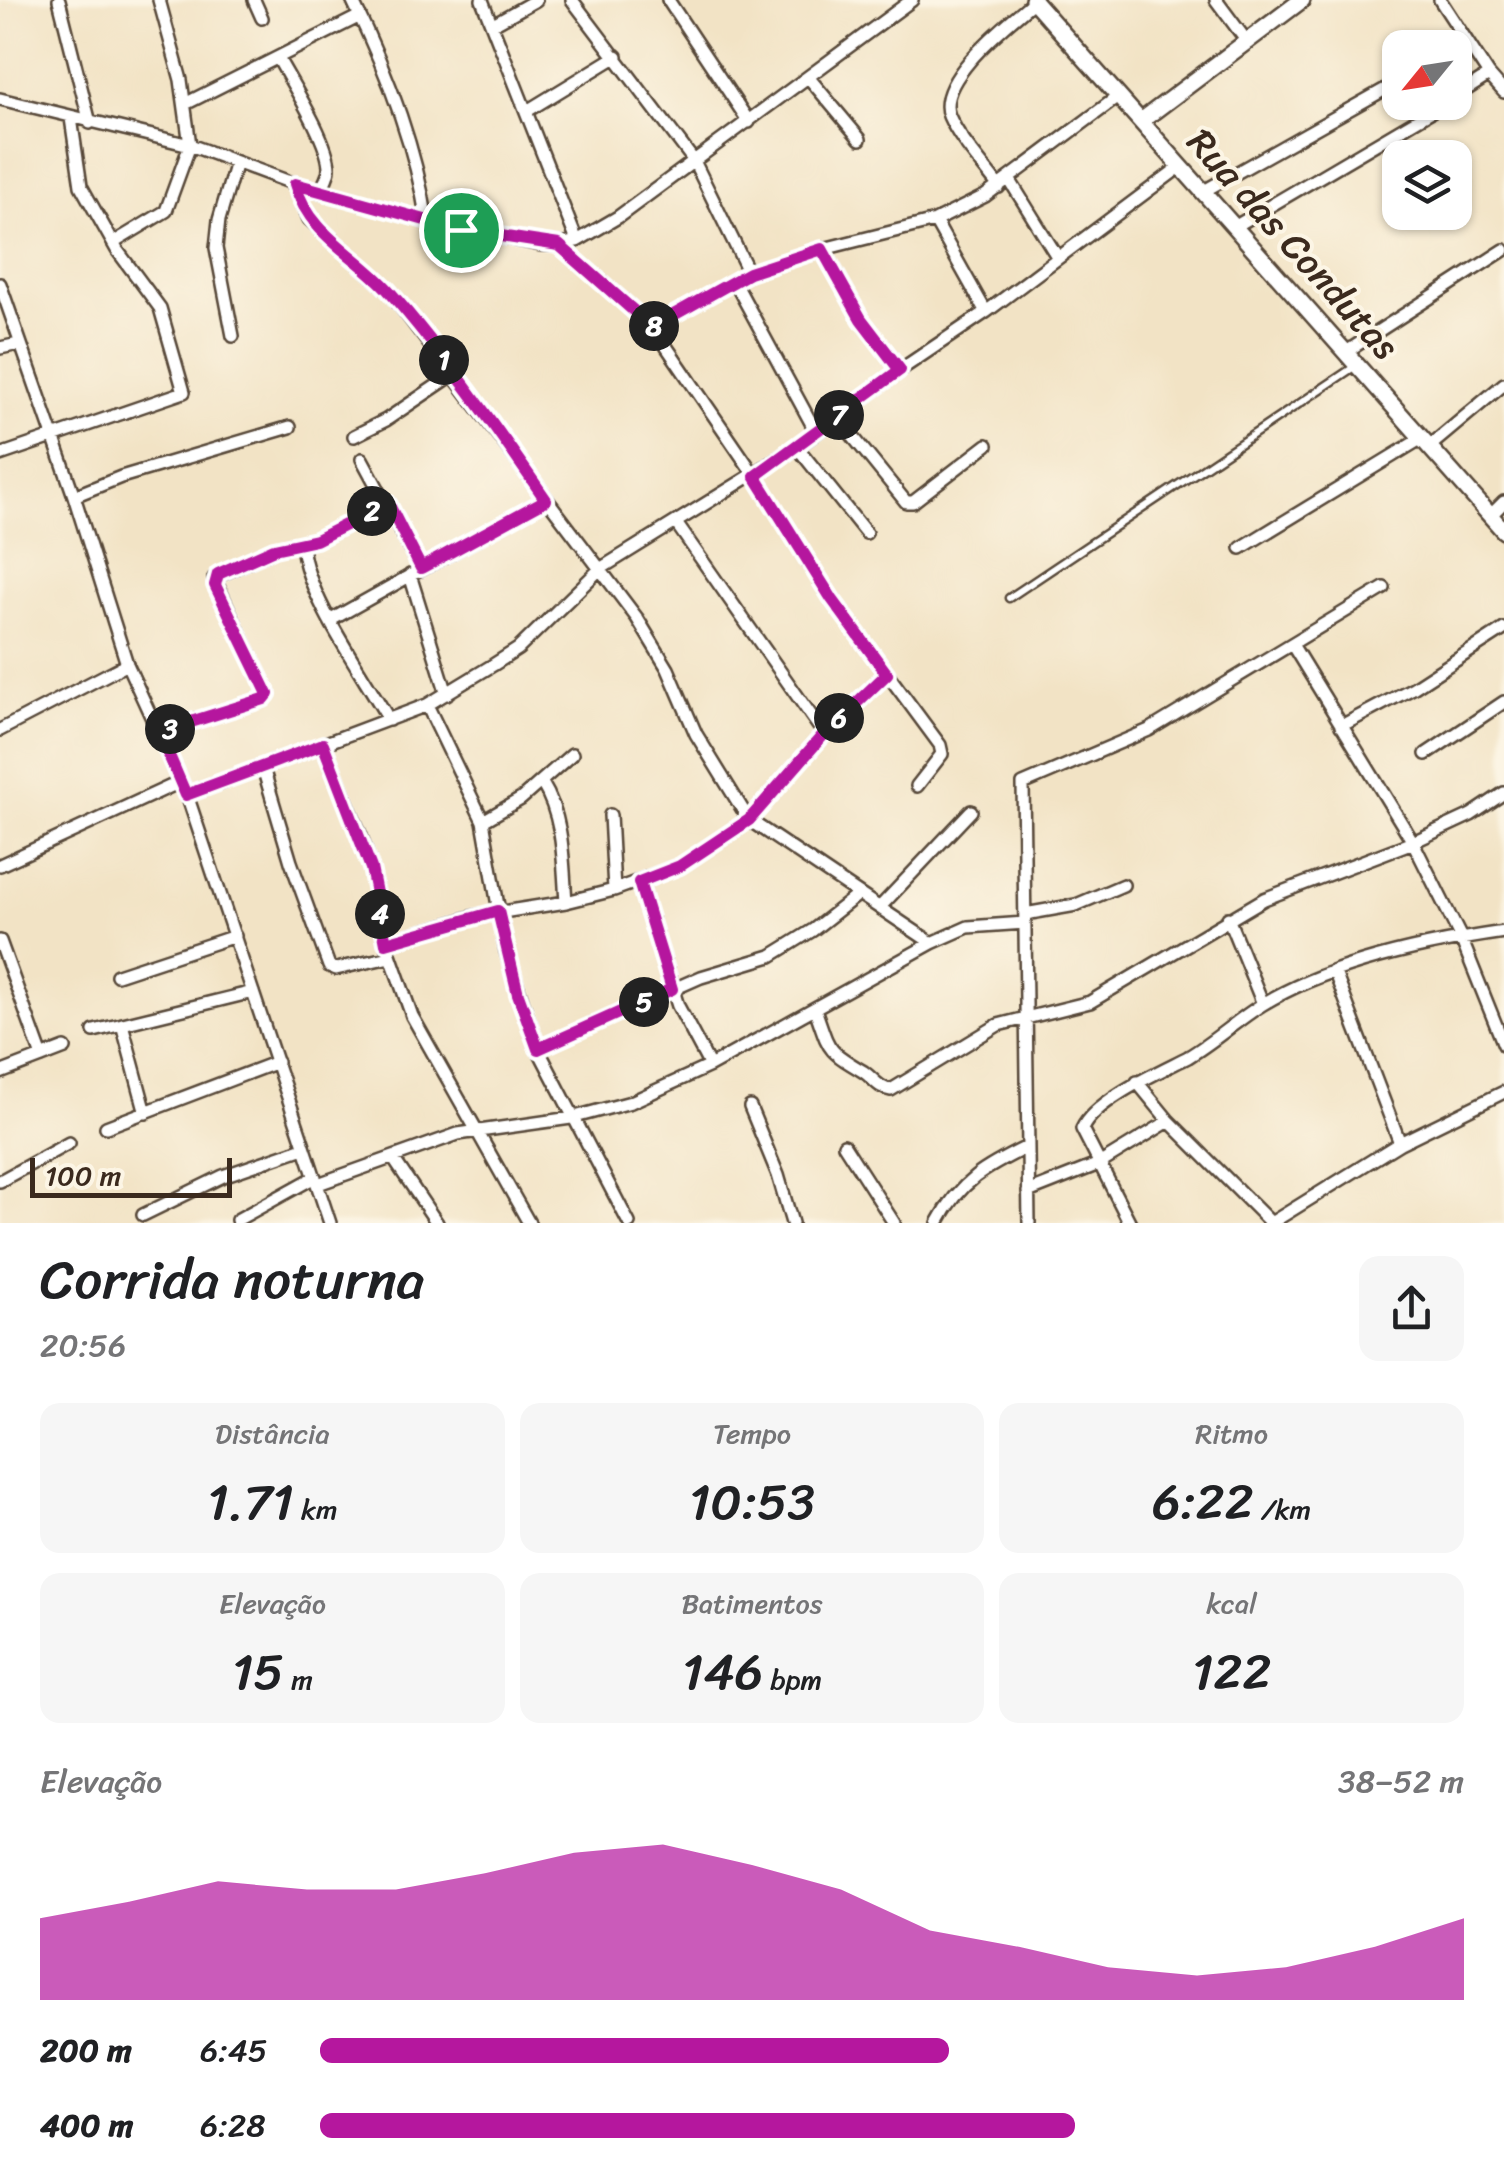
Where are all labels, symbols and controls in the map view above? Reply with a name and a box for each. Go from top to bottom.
north arrow [1382,30,1472,120]
map controls [1382,30,1472,230]
street label: Rua das Condutas [1170,112,1417,376]
button: layers [1382,140,1472,230]
pin [419,188,504,273]
icon: arrive [434,203,489,258]
pin: 8 [629,301,679,351]
text: 8 [646,301,662,350]
pin: 1 [419,335,469,385]
text: 1 [438,335,450,384]
pin: 7 [814,390,864,440]
text: 7 [831,390,847,439]
pin: 2 [347,486,397,536]
text: 2 [364,486,380,535]
pin: 6 [814,693,864,743]
text: 6 [831,693,847,742]
pin: 3 [145,704,195,754]
text: 3 [162,704,178,753]
pin: 4 [355,889,405,939]
text: 4 [371,889,389,938]
pin: 5 [619,977,669,1027]
text: 5 [635,977,653,1026]
text: 100 m [45,1151,121,1200]
scale bar [30,1153,232,1198]
text: Corrida noturna [40,1231,424,1328]
button: share [1359,1256,1464,1361]
text: 20:56 [40,1317,126,1374]
text: Distância [215,1409,330,1458]
text: Tempo [713,1409,791,1458]
text: Ritmo [1195,1409,1268,1458]
text: 1.71 [207,1458,294,1547]
text: 10:53 [689,1458,815,1547]
text: 6:22 [1152,1458,1253,1547]
text: km [294,1485,337,1534]
text: /km [1253,1485,1311,1534]
text: Elevação [219,1579,326,1628]
text: Batimentos [681,1579,823,1628]
text: kcal [1206,1579,1257,1628]
text: 15 [232,1628,284,1717]
text: 146 [682,1628,763,1717]
text: 122 [1192,1628,1271,1717]
text: m [284,1655,313,1704]
text: bpm [763,1655,822,1704]
text: Elevação [40,1753,162,1810]
text: 38–52 m [1338,1753,1464,1810]
text: 200 m [40,2022,132,2079]
text: 6:45 [200,2022,267,2079]
text: 400 m [40,2097,133,2154]
text: 6:28 [200,2097,266,2154]

